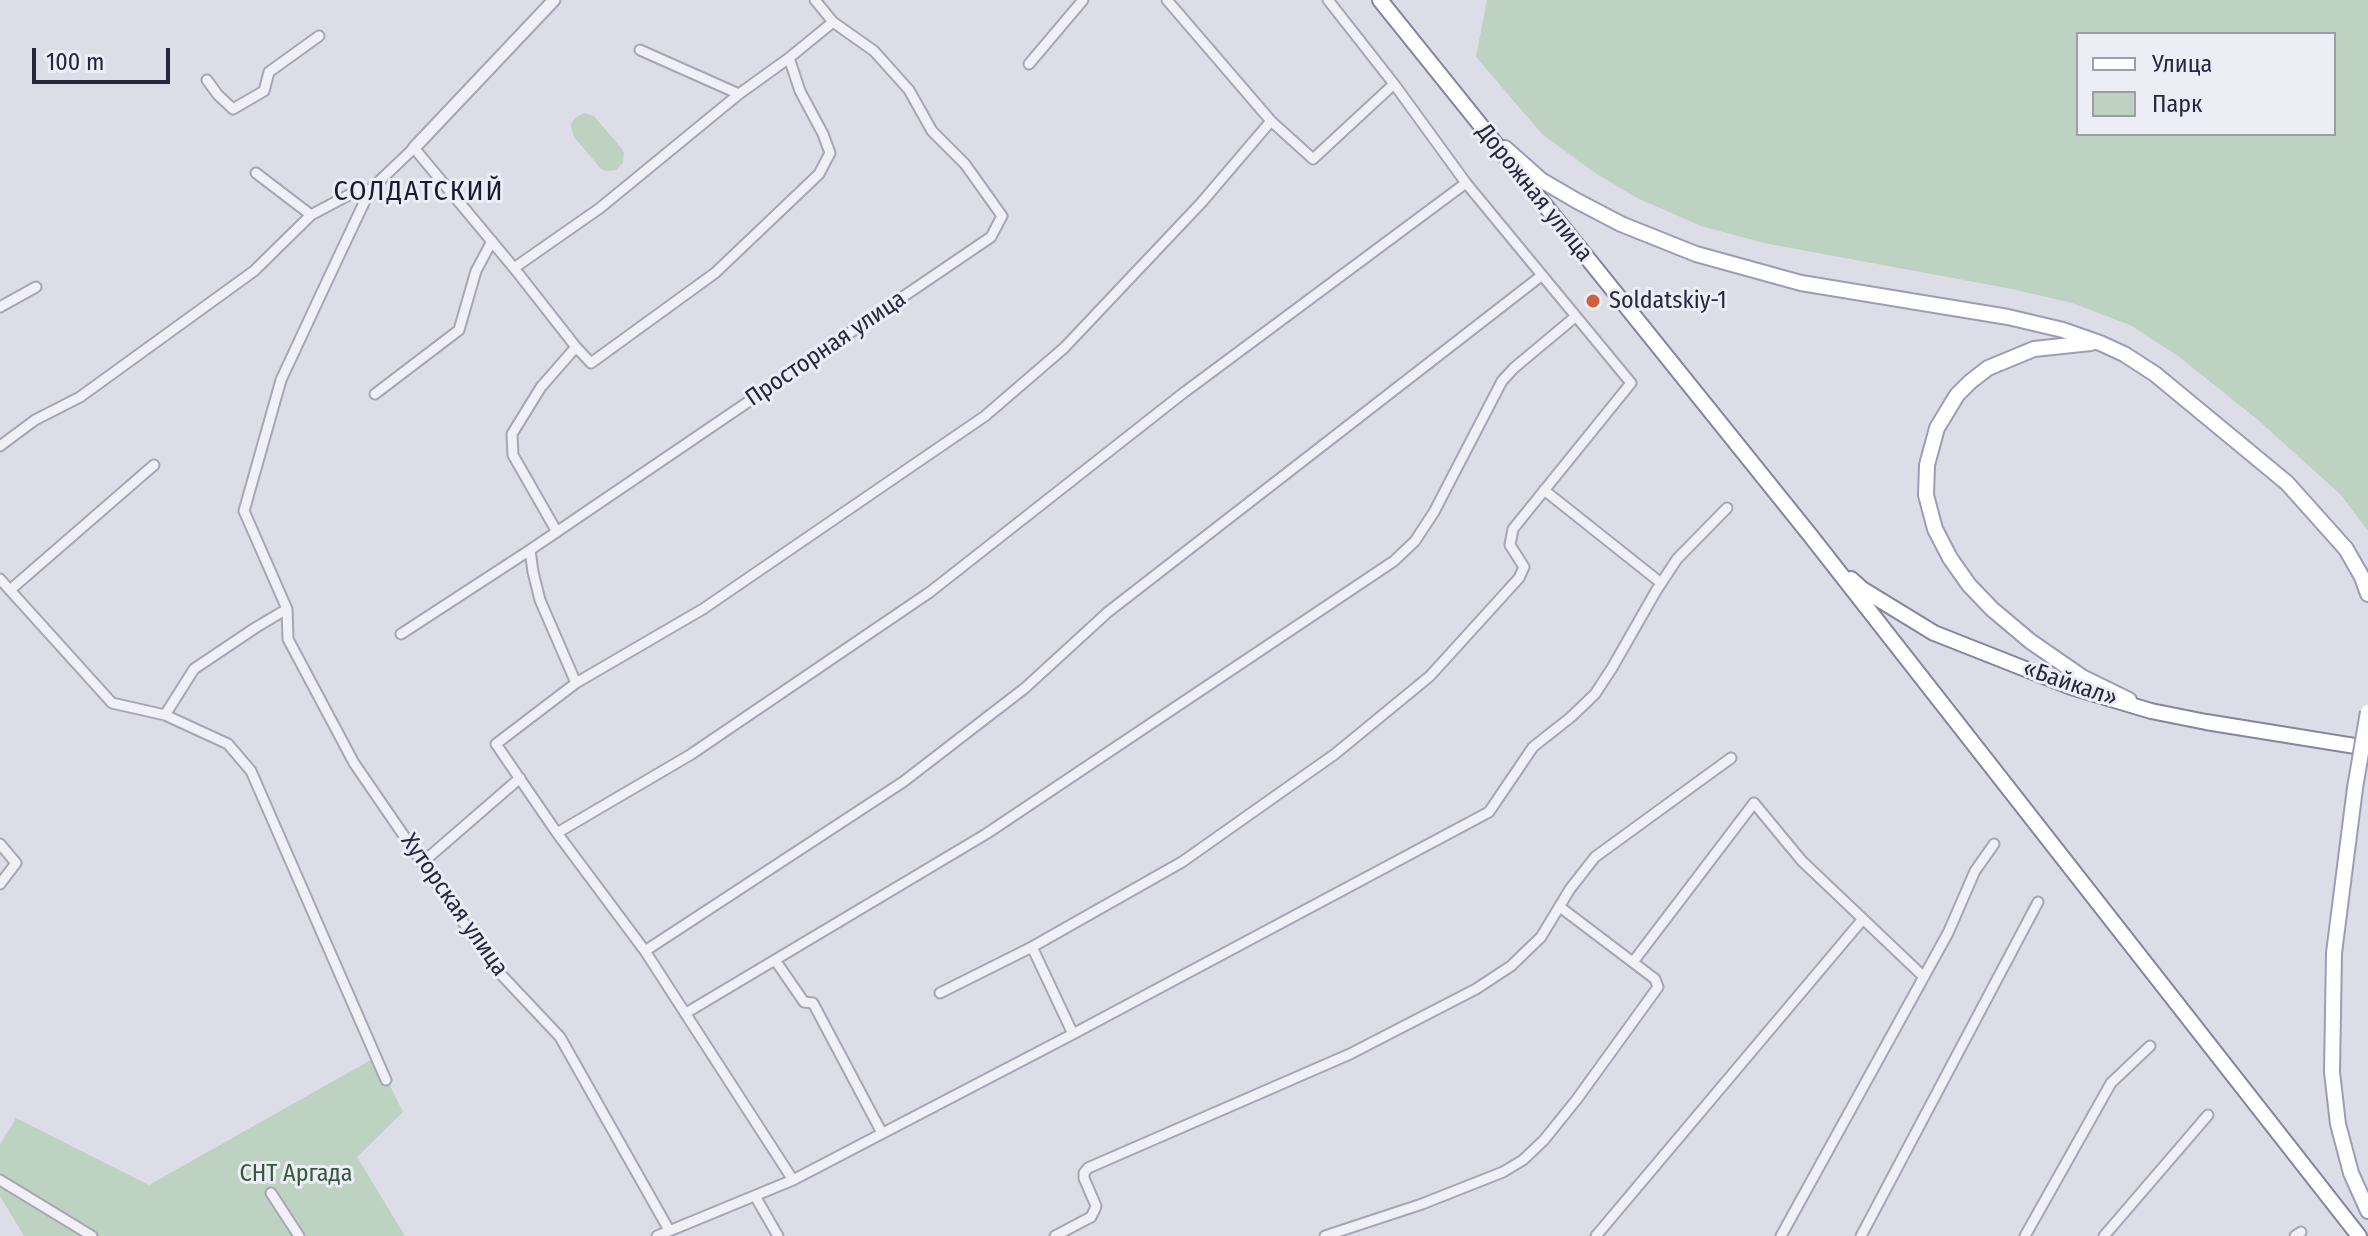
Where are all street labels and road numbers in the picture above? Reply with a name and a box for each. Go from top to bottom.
street label: Дорожная улица [1470,118,1598,268]
street label: Просторная улица [740,285,912,413]
street label: «Байкал» [2019,654,2121,714]
street label: Хуторская улица [394,828,514,982]

